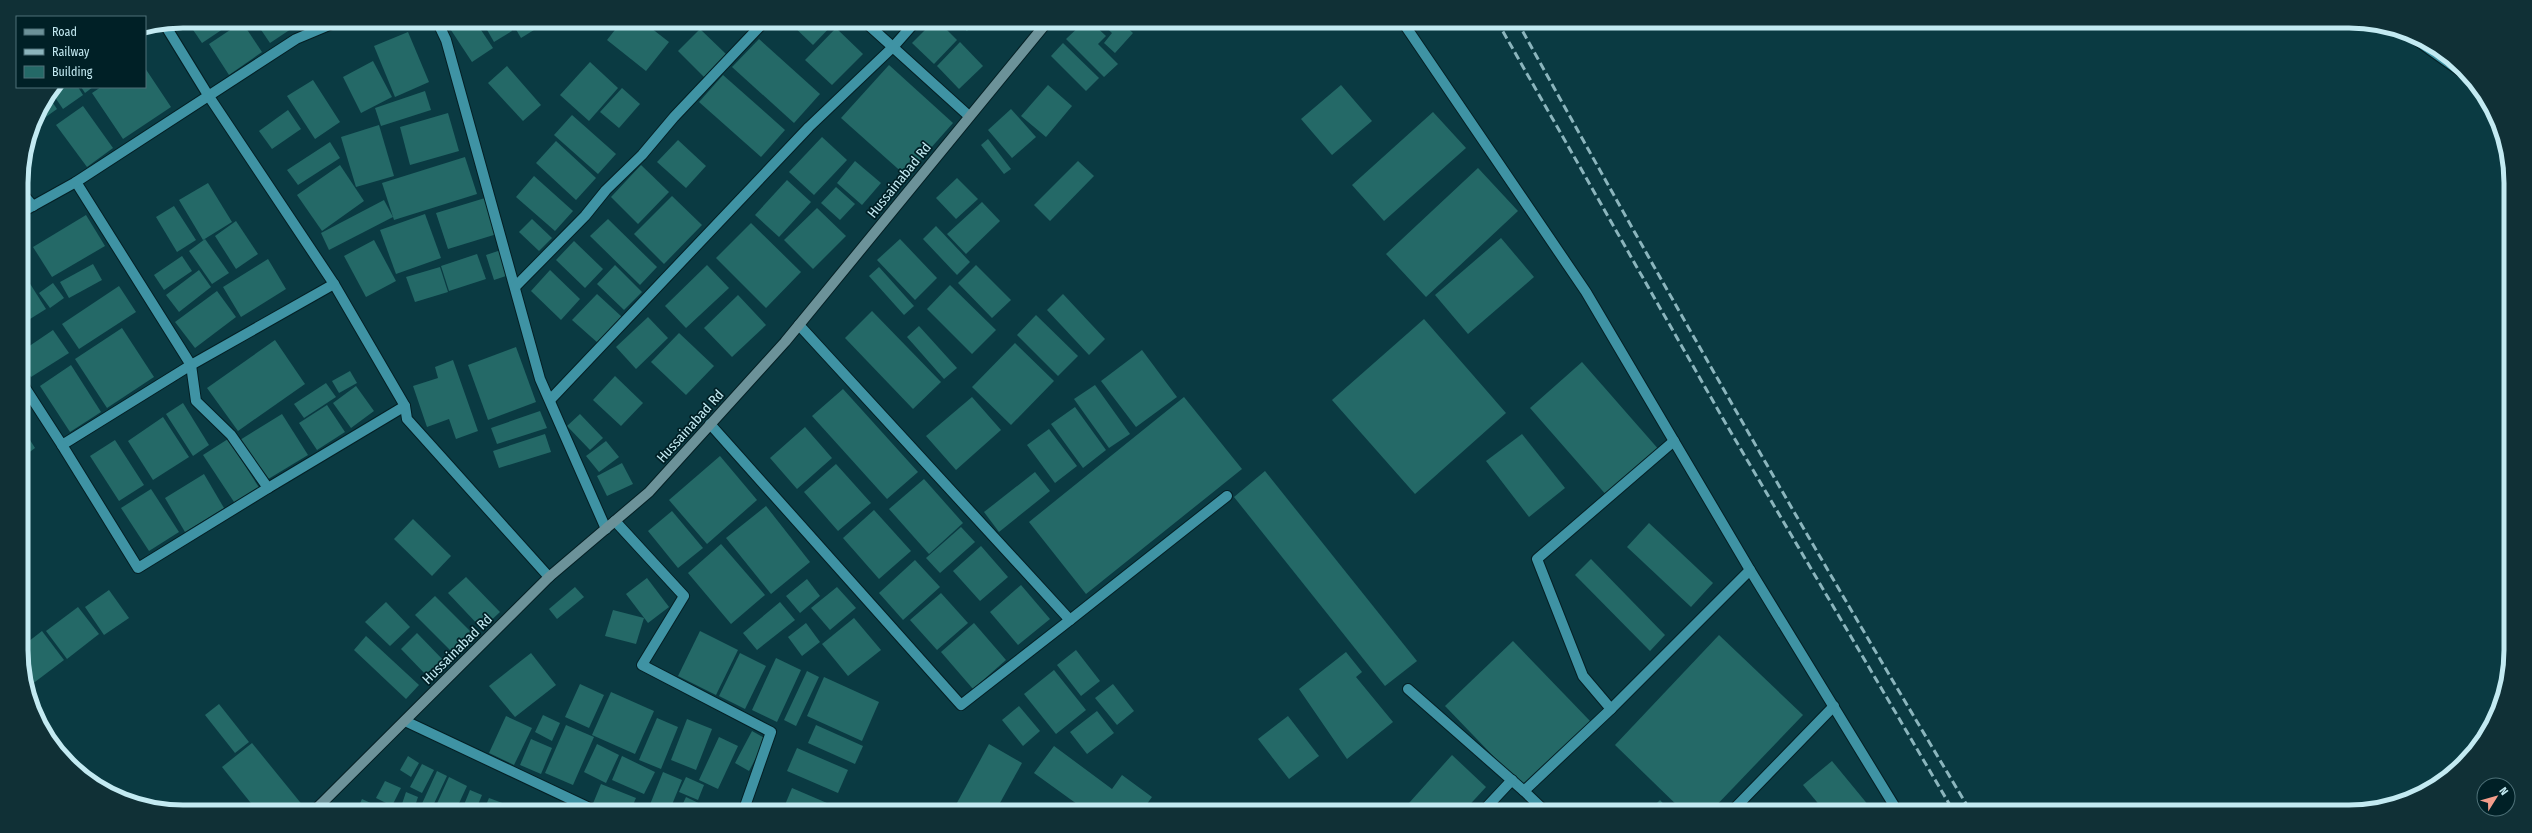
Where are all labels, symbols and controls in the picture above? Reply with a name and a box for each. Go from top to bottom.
legend [16,16,146,88]
text: Road [52,25,77,39]
text: Railway [52,45,90,59]
text: Building [52,65,93,79]
street label: Hussainabad Rd [864,139,935,221]
street label: Hussainabad Rd [653,386,727,466]
street label: Hussainabad Rd [419,611,496,688]
north arrow [2476,777,2516,817]
text: N [2496,785,2511,798]

